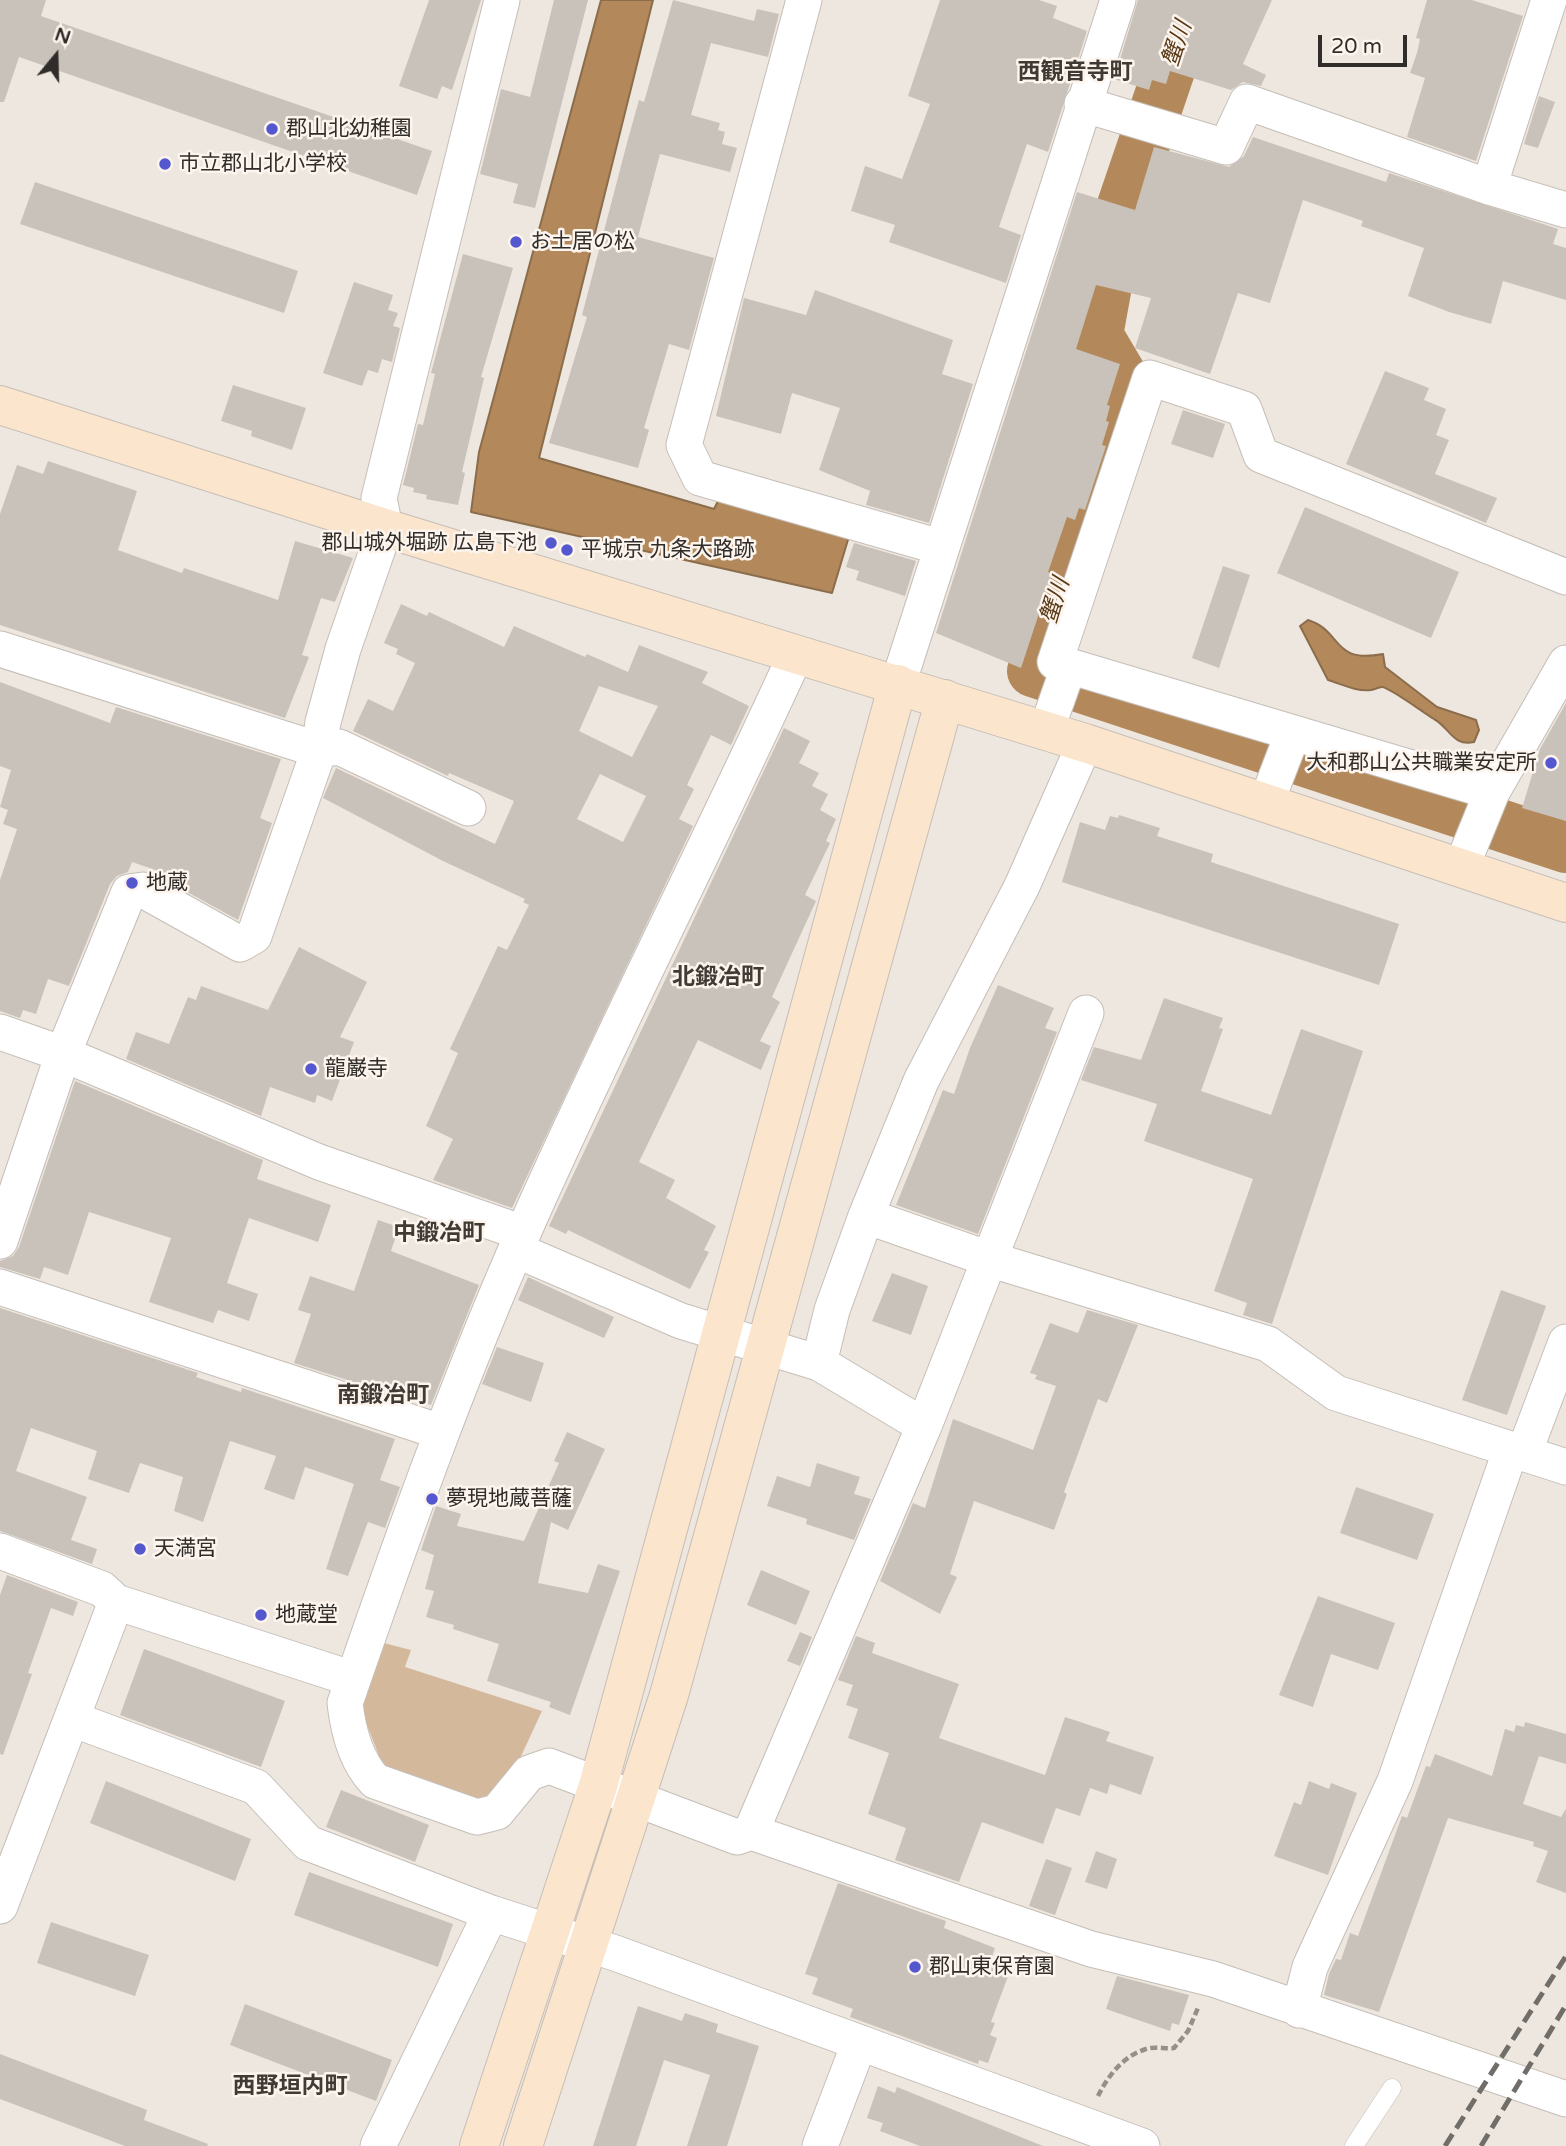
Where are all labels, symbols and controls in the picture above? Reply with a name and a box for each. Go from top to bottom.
water label: 蟹川 [1157,18,1199,70]
north arrow [21,21,91,91]
scale bar [1321,21,1410,65]
text: N [52,23,74,49]
text: 20 m [1331,34,1382,59]
district label: 西観音寺町 [1018,59,1132,87]
place label: 郡山北幼稚園 [286,116,412,142]
marker: 郡山北幼稚園 [264,121,280,137]
place label: 市立郡山北小学校 [179,151,347,177]
marker: 市立郡山北小学校 [157,156,173,172]
place label: お土居の松 [530,229,635,255]
marker: お土居の松 [508,234,524,250]
place label: 郡山城外堀跡 広島下池 [322,530,537,556]
marker: 郡山城外堀跡 広島下池 [543,535,559,551]
place label: 平城京 九条大路跡 [581,537,754,563]
marker: 平城京 九条大路跡 [559,542,575,558]
water label: 蟹川 [1036,575,1076,627]
place label: 大和郡山公共職業安定所 [1306,750,1537,776]
marker: 大和郡山公共職業安定所 [1543,755,1559,771]
place label: 地蔵 [146,870,188,896]
marker: 地蔵 [124,875,140,891]
district label: 北鍛冶町 [672,964,764,992]
place label: 龍巌寺 [325,1056,388,1082]
marker: 龍巌寺 [303,1061,319,1077]
district label: 中鍛冶町 [393,1220,485,1248]
district label: 南鍛冶町 [337,1382,429,1410]
place label: 夢現地蔵菩薩 [446,1486,572,1512]
marker: 夢現地蔵菩薩 [424,1491,440,1507]
place label: 天満宮 [154,1536,217,1562]
marker: 天満宮 [132,1541,148,1557]
place label: 地蔵堂 [275,1602,338,1628]
marker: 地蔵堂 [253,1607,269,1623]
place label: 郡山東保育園 [929,1954,1055,1980]
marker: 郡山東保育園 [907,1959,923,1975]
district label: 西野垣内町 [233,2073,347,2101]

